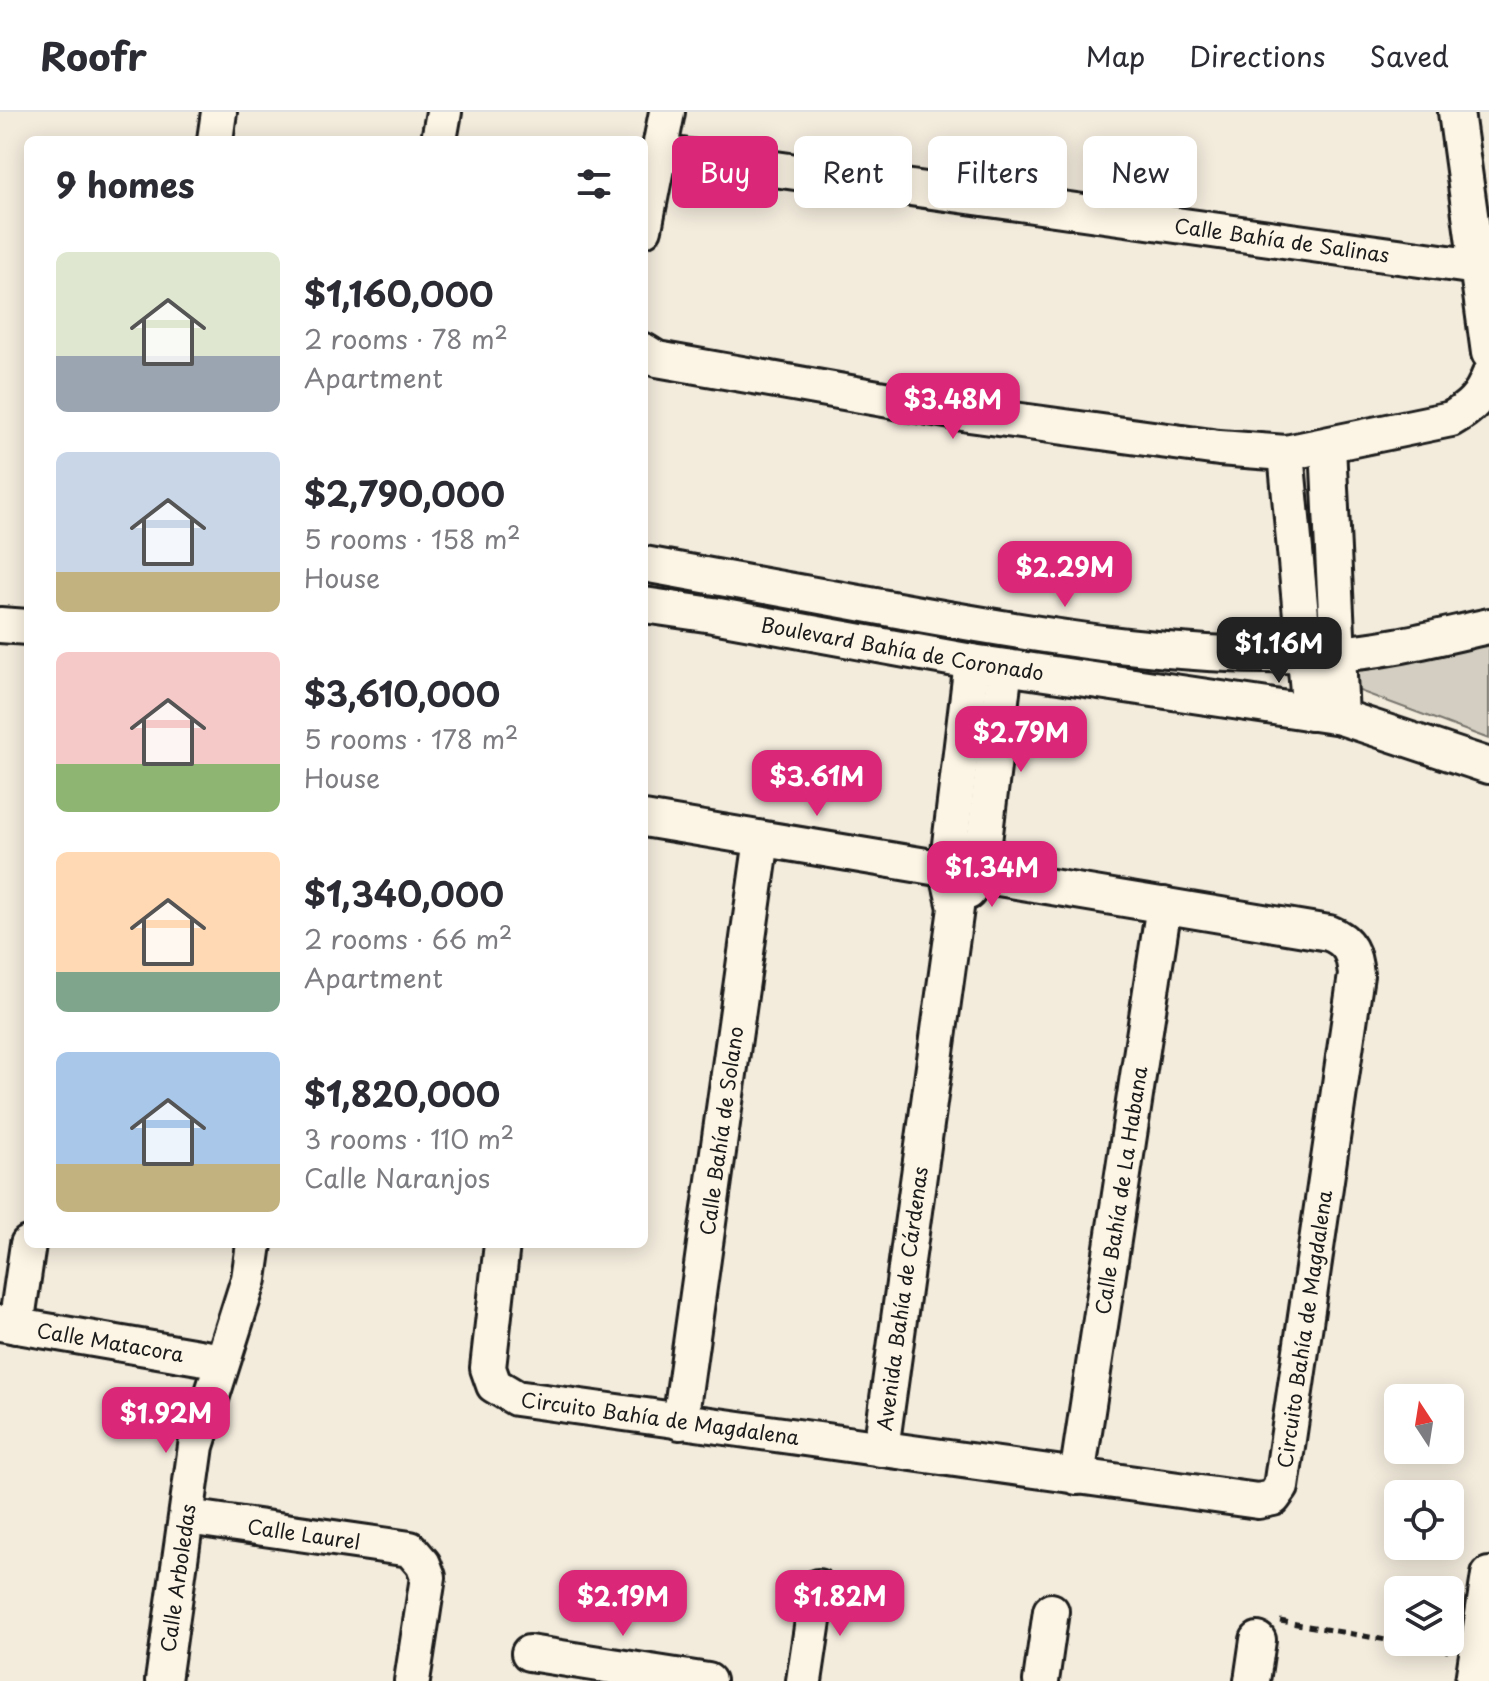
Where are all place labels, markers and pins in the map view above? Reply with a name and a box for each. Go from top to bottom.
pin: $3.48M [888,373,1018,441]
pin: $2.29M [1000,541,1130,609]
pin: $1.16M [1214,617,1344,685]
pin: $2.79M [956,706,1086,774]
pin: $3.61M [752,750,882,818]
pin: $1.34M [927,841,1057,909]
pin: $1.92M [101,1387,231,1455]
pin: $2.19M [558,1570,688,1638]
pin: $1.82M [775,1570,905,1638]

